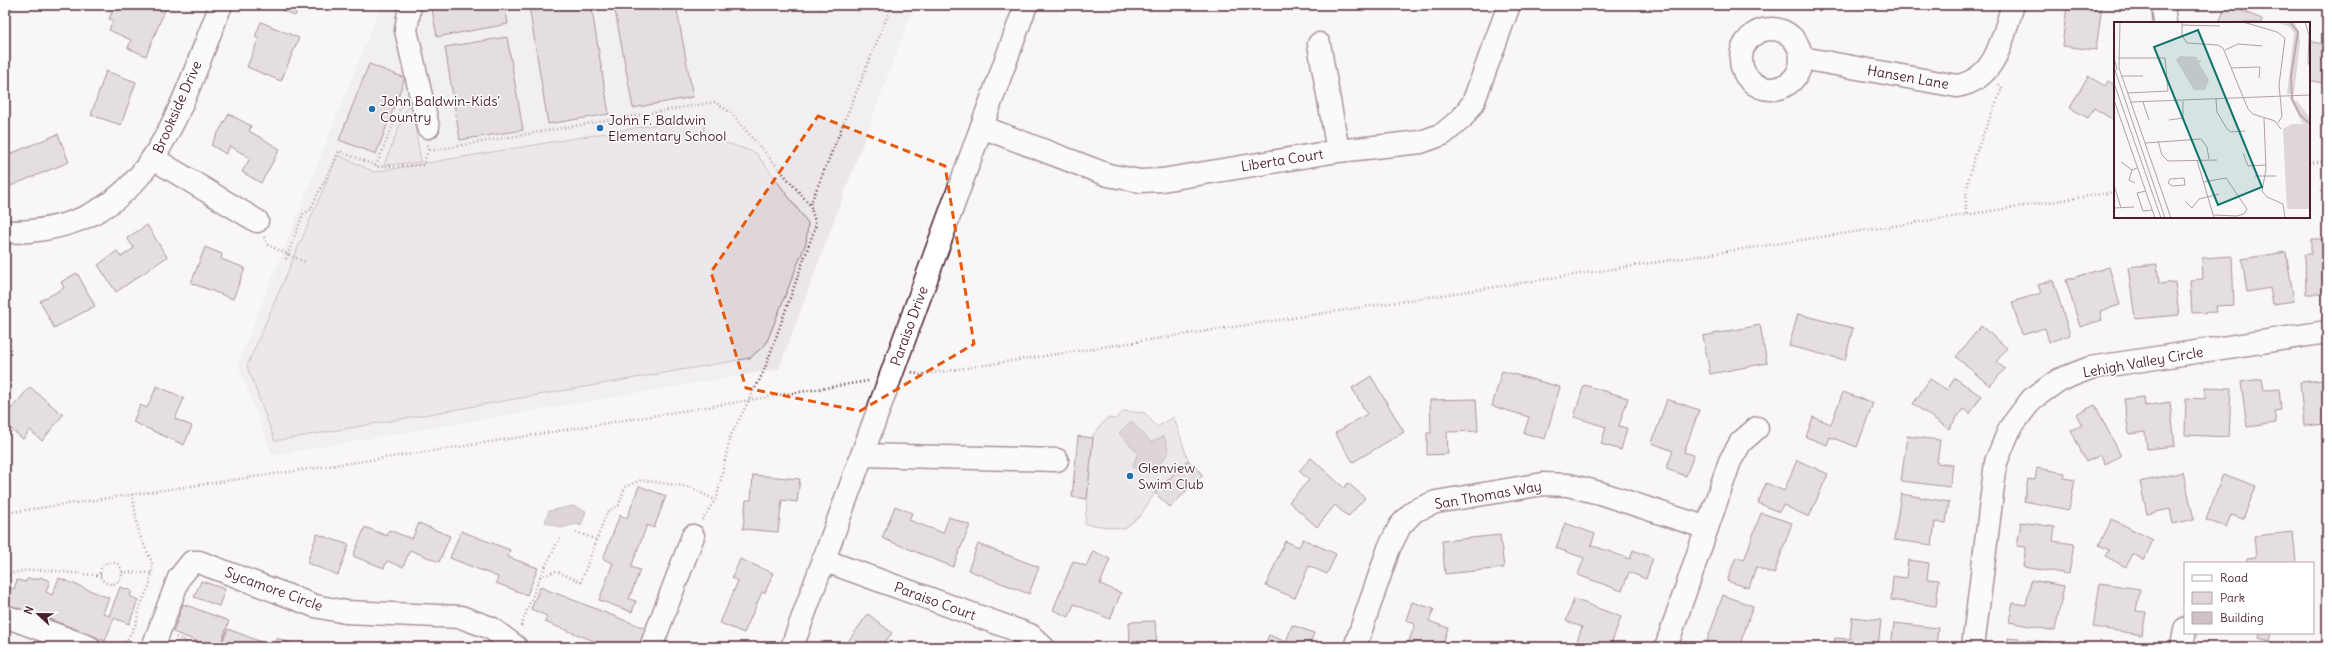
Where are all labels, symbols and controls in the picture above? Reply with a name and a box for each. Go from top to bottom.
inset map [2114,22,2310,218]
street label: Brookside Drive [149,58,205,156]
street label: Hansen Lane [1866,61,1950,93]
place label: John Baldwin-Kids' Country [380,92,500,126]
marker: John Baldwin-Kids' Country [367,104,377,114]
place label: John F. Baldwin Elementary School [608,111,726,145]
marker: John F. Baldwin Elementary School [595,123,605,133]
street label: Liberta Court [1239,145,1325,175]
street label: Paraiso Drive [886,284,932,368]
street label: Lehigh Valley Circle [2081,343,2205,381]
place label: Glenview Swim Club [1138,459,1204,493]
marker: Glenview Swim Club [1125,471,1135,481]
street label: San Thomas Way [1433,477,1543,513]
legend [2184,562,2314,634]
street label: Sycamore Circle [223,563,325,615]
text: Road [2220,570,2248,585]
street label: Paraiso Court [892,578,979,624]
text: Park [2220,590,2245,605]
north arrow [18,594,58,634]
text: N [21,604,37,616]
text: Building [2220,610,2264,625]

